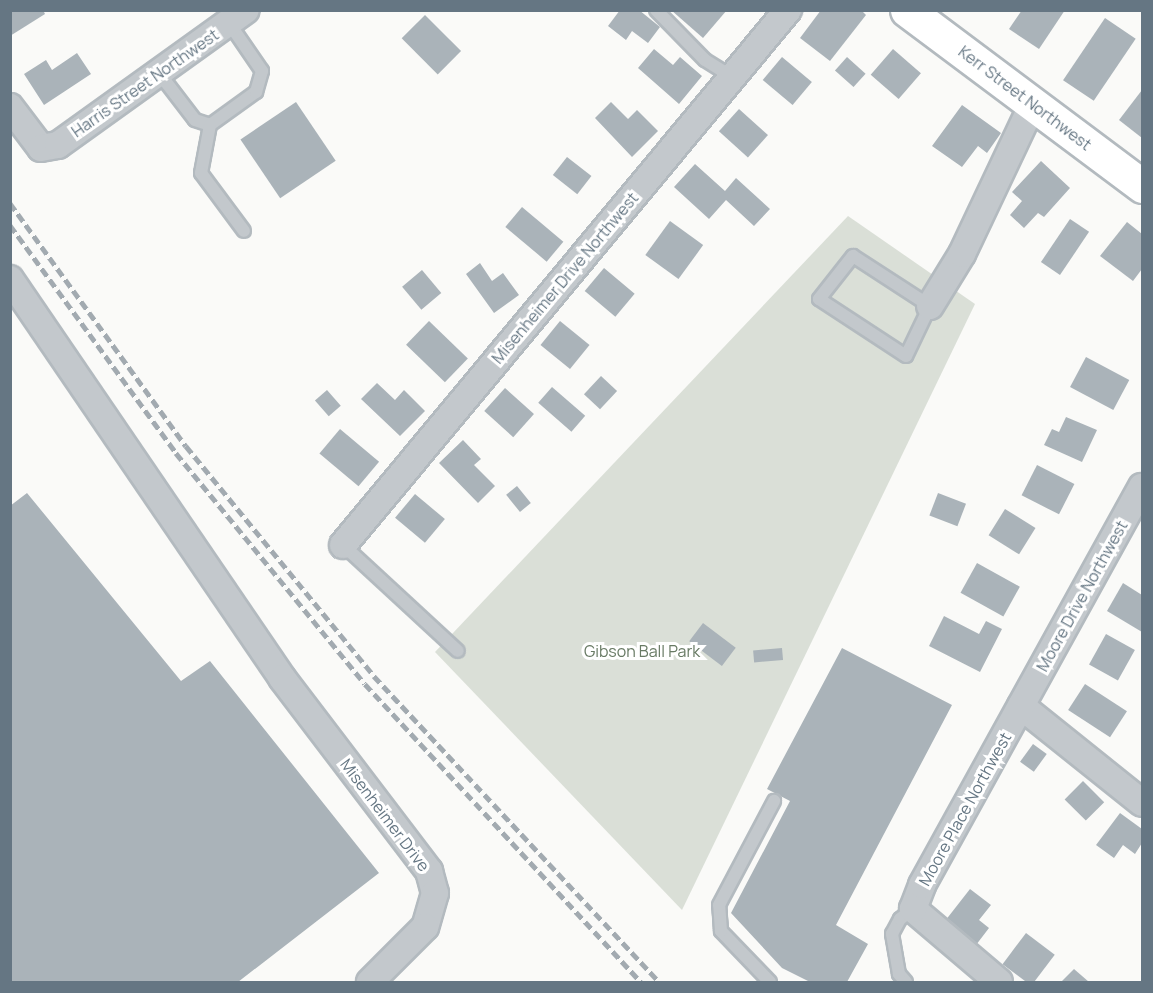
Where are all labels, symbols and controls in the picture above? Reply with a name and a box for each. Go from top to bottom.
street label: Harris Street Northwest [68,25,222,141]
street label: Kerr Street Northwest [955,42,1095,154]
street label: Misenheimer Drive Northwest [488,189,642,367]
street label: Moore Drive Northwest [1033,517,1131,675]
park label: Gibson Ball Park [584,641,700,661]
street label: Moore Place Northwest [915,729,1015,889]
street label: Misenheimer Drive [336,755,434,875]

